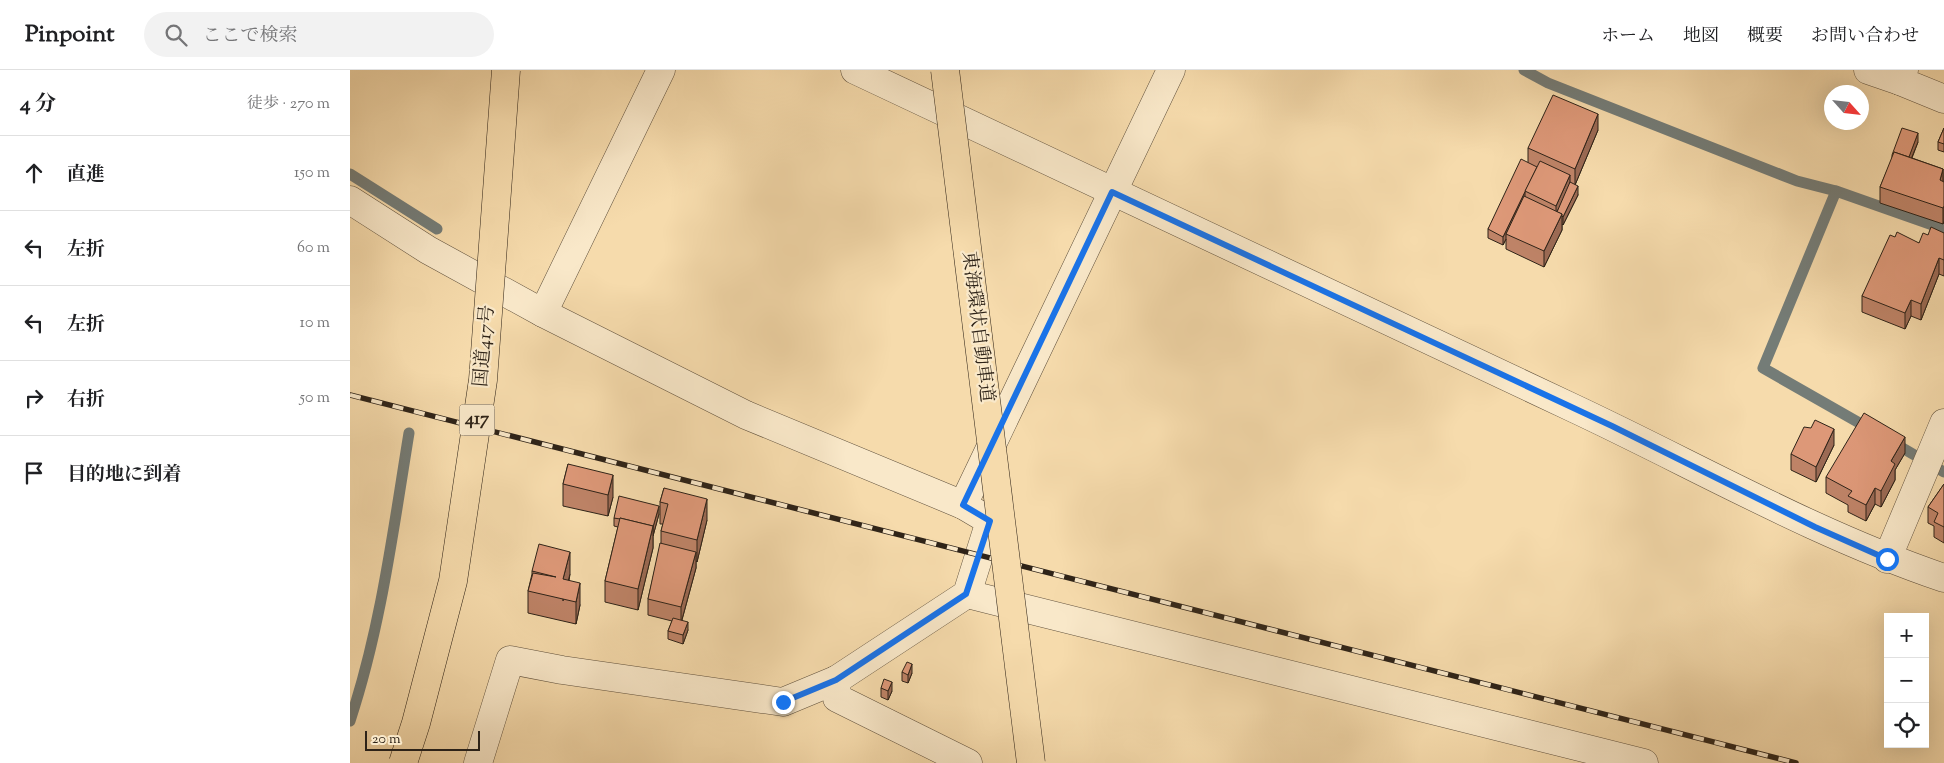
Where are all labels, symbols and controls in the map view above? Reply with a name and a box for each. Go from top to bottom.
search box [144,12,494,57]
text: Pinpoint [25,18,114,52]
icon: search [162,21,190,49]
text: ここで検索 [202,23,297,50]
text: ホーム [1601,24,1655,50]
text: 地図 [1683,24,1719,50]
text: 概要 [1747,24,1783,50]
text: お問い合わせ [1811,24,1919,50]
north arrow [1824,85,1869,130]
text: 4 分 [20,90,56,120]
text: 徒歩 · 270 m [247,93,330,116]
icon: ahead [20,159,48,187]
text: 直進 [67,162,105,189]
text: 150 m [294,162,330,185]
icon: left [20,234,48,262]
text: 左折 [67,237,105,264]
text: 60 m [297,237,330,260]
street label: 東海環状自動車道 [954,250,1000,404]
street label: 国道417号 [468,304,502,388]
icon: left [20,309,48,337]
text: 左折 [67,312,105,339]
text: 10 m [300,312,330,335]
icon: right [20,384,48,412]
text: 右折 [67,387,105,414]
text: 50 m [299,387,330,410]
road number: 417 [460,404,494,436]
icon: arrive [20,459,48,487]
text: 目的地に到着 [67,462,181,489]
route start [1876,548,1899,571]
map controls [1884,613,1929,748]
button: + [1884,613,1929,658]
button: − [1884,658,1929,703]
route end [772,691,795,714]
button: locate [1884,703,1929,748]
scale bar [365,728,480,751]
text: 20 m [372,730,401,750]

